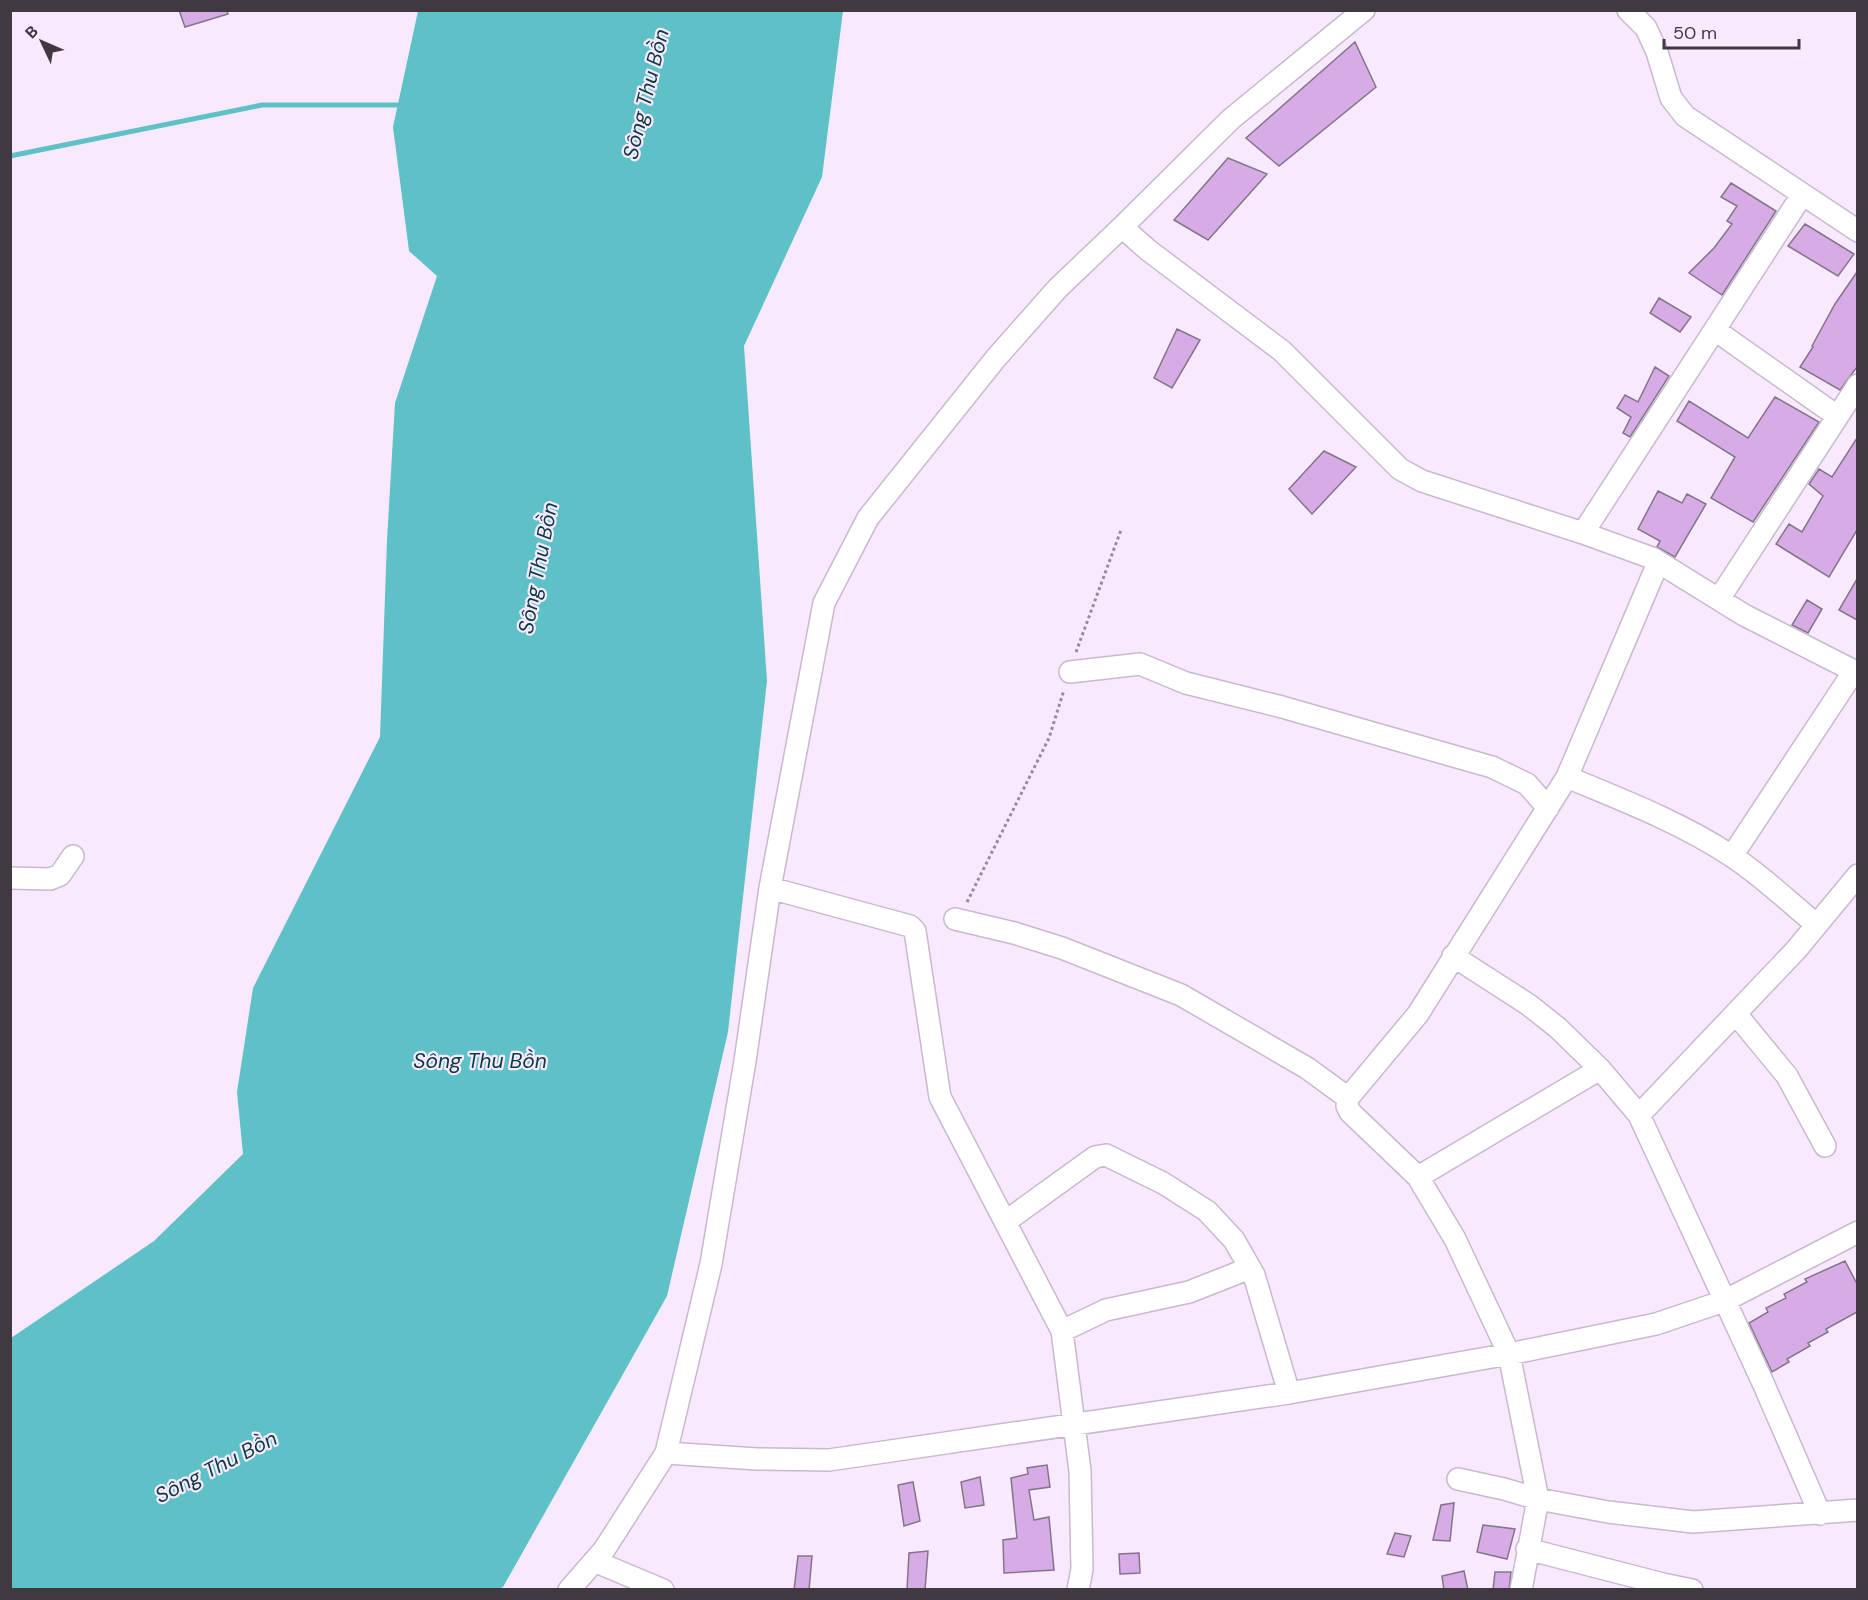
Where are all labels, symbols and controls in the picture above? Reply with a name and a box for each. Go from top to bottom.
north arrow [12,12,72,72]
scale bar [1664,12,1799,50]
text: B [20,21,43,43]
text: 50 m [1673,21,1717,45]
water label: Sông Thu Bồn [616,26,676,162]
water label: Sông Thu Bồn [512,500,564,636]
water label: Sông Thu Bồn [413,1047,547,1075]
water label: Sông Thu Bồn [150,1424,282,1510]

